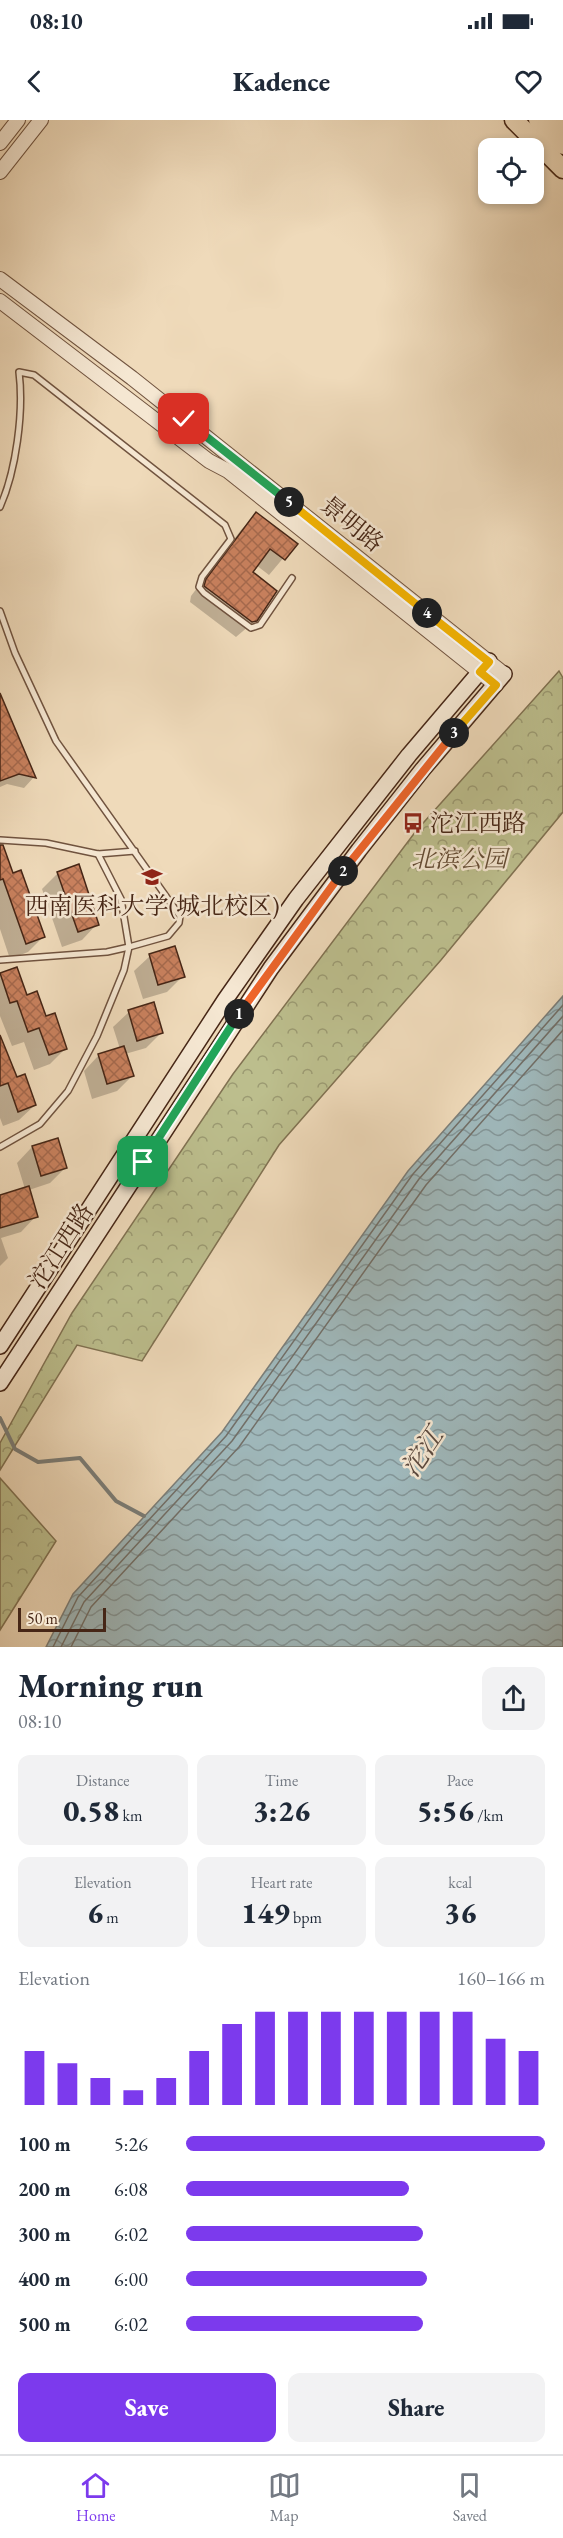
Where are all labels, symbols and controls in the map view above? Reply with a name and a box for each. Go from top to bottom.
text: 08:10 [30,7,83,36]
text: Kadence [233,64,330,99]
icon: back [18,65,51,98]
icon: heart [512,65,545,98]
map controls [478,138,544,204]
button: locate [478,138,544,204]
pin [158,393,209,444]
icon: check [167,402,200,435]
pin: 5 [274,487,304,517]
street label: 景明路 [315,489,390,558]
text: 5 [285,491,293,512]
pin: 4 [412,598,442,628]
text: 4 [423,602,431,623]
pin: 3 [439,718,469,748]
text: 3 [450,722,458,743]
place label: 沱江西路 [430,807,526,838]
bus stop icon: 沱江西路 [401,811,425,835]
park label: 北滨公园 [411,843,511,874]
pin: 2 [328,856,358,886]
text: 2 [339,860,347,881]
school or university icon: 西南医科大学(城北校区) [140,865,164,889]
place label: 西南医科大学(城北校区) [24,890,280,921]
pin: 1 [224,999,254,1029]
text: 1 [235,1003,243,1024]
pin [117,1136,168,1187]
icon: arrive [126,1145,159,1178]
street label: 沱江西路 [21,1197,100,1294]
water label: 沱江 [393,1418,453,1483]
scale bar [18,1605,106,1632]
text: 50 m [27,1608,58,1629]
text: Morning run [18,1664,203,1707]
button: share [482,1667,545,1730]
text: 08:10 [18,1708,61,1734]
text: Distance [76,1770,130,1791]
text: Time [265,1770,298,1791]
text: Pace [447,1770,474,1791]
text: 0.58 [63,1791,119,1830]
text: 3:26 [253,1791,310,1830]
text: 5:56 [417,1791,474,1830]
text: km [119,1805,142,1826]
text: /km [474,1805,504,1826]
text: Elevation [74,1872,132,1893]
text: Heart rate [250,1872,313,1893]
text: kcal [448,1872,472,1893]
text: 6 [87,1893,103,1932]
text: 149 [241,1893,290,1932]
text: 36 [444,1893,476,1932]
text: m [103,1907,119,1928]
text: bpm [290,1907,322,1928]
text: Elevation [18,1965,90,1991]
text: 160–166 m [457,1965,545,1991]
text: 100 m [18,2131,71,2157]
text: 5:26 [114,2131,148,2157]
text: 200 m [18,2176,71,2202]
text: 6:08 [114,2176,148,2202]
text: 300 m [18,2221,71,2247]
text: 6:02 [114,2221,148,2247]
text: 400 m [18,2266,71,2292]
text: 6:00 [114,2266,148,2292]
text: 500 m [18,2311,71,2337]
text: 6:02 [114,2311,148,2337]
button: Save [18,2373,276,2442]
button: Share [288,2373,545,2442]
tab: Home [76,2469,116,2526]
tab: Map [268,2469,301,2526]
tab: Saved [453,2469,487,2526]

